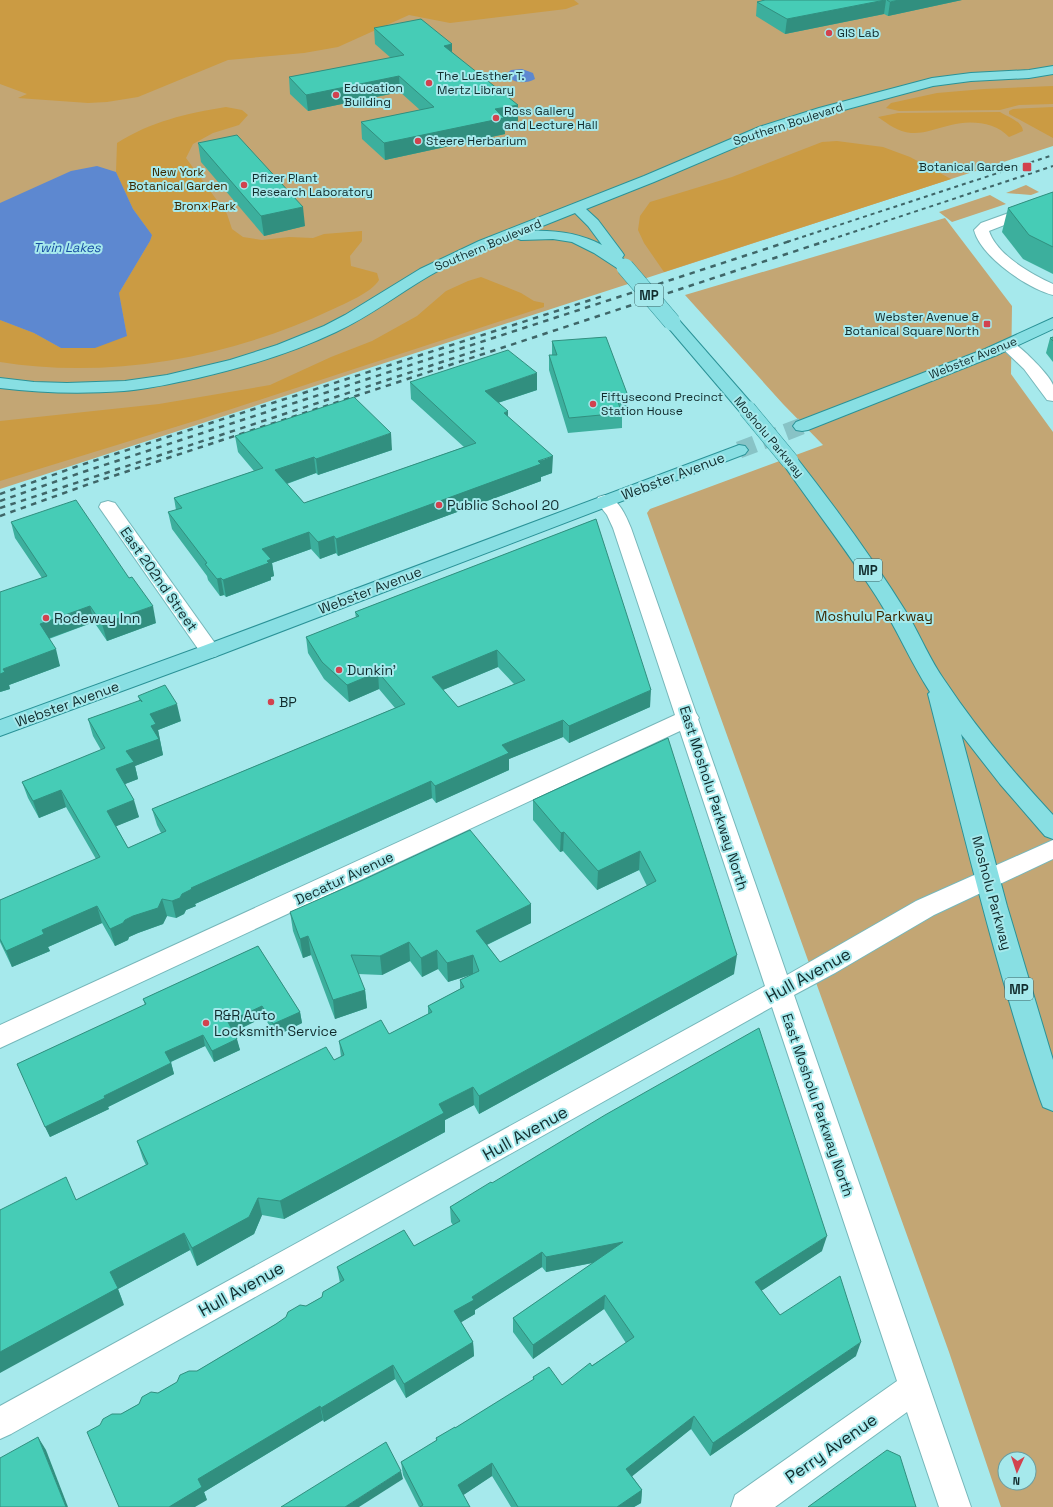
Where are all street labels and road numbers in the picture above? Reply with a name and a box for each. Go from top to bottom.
street label: Southern Boulevard [731,99,845,149]
street label: Southern Boulevard [432,215,544,275]
road number: MP [635,284,663,306]
street label: Webster Avenue [927,333,1019,383]
street label: Mosholu Parkway [730,393,808,481]
street label: Webster Avenue [619,448,727,504]
street label: East 202nd Street [116,523,202,635]
road number: MP [854,559,882,581]
street label: Webster Avenue [316,562,424,618]
street label: Webster Avenue [13,677,121,731]
street label: East Mosholu Parkway North [676,704,752,892]
street label: Mosholu Parkway [968,834,1016,952]
street label: Decatur Avenue [292,847,396,909]
street label: Hull Avenue [762,943,854,1007]
road number: MP [1005,978,1033,1000]
street label: East Mosholu Parkway North [778,1011,858,1199]
street label: Hull Avenue [479,1101,571,1165]
street label: Hull Avenue [195,1257,287,1321]
street label: Perry Avenue [781,1408,881,1488]

